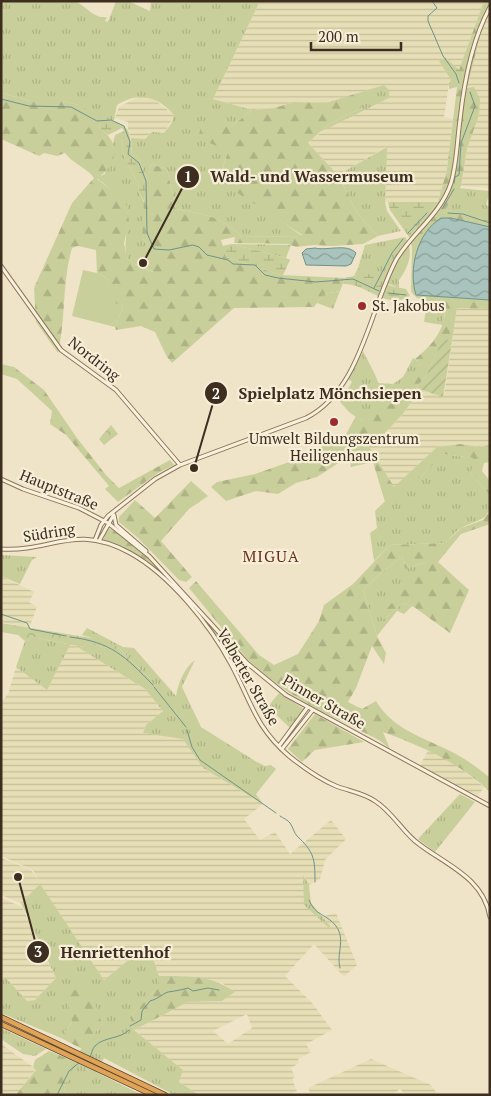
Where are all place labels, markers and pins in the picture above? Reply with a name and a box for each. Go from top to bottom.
callout: Wald- und Wassermuseum [175,161,424,192]
place label: St. Jakobus [372,295,445,315]
marker: St. Jakobus [356,300,368,312]
callout: Spielplatz Mönchsiepen [204,378,432,409]
marker: Umwelt Bildungszentrum Heiligenhaus [328,416,340,428]
place label: Umwelt Bildungszentrum Heiligenhaus [249,428,419,465]
callout: Henriettenhof [25,937,179,968]

